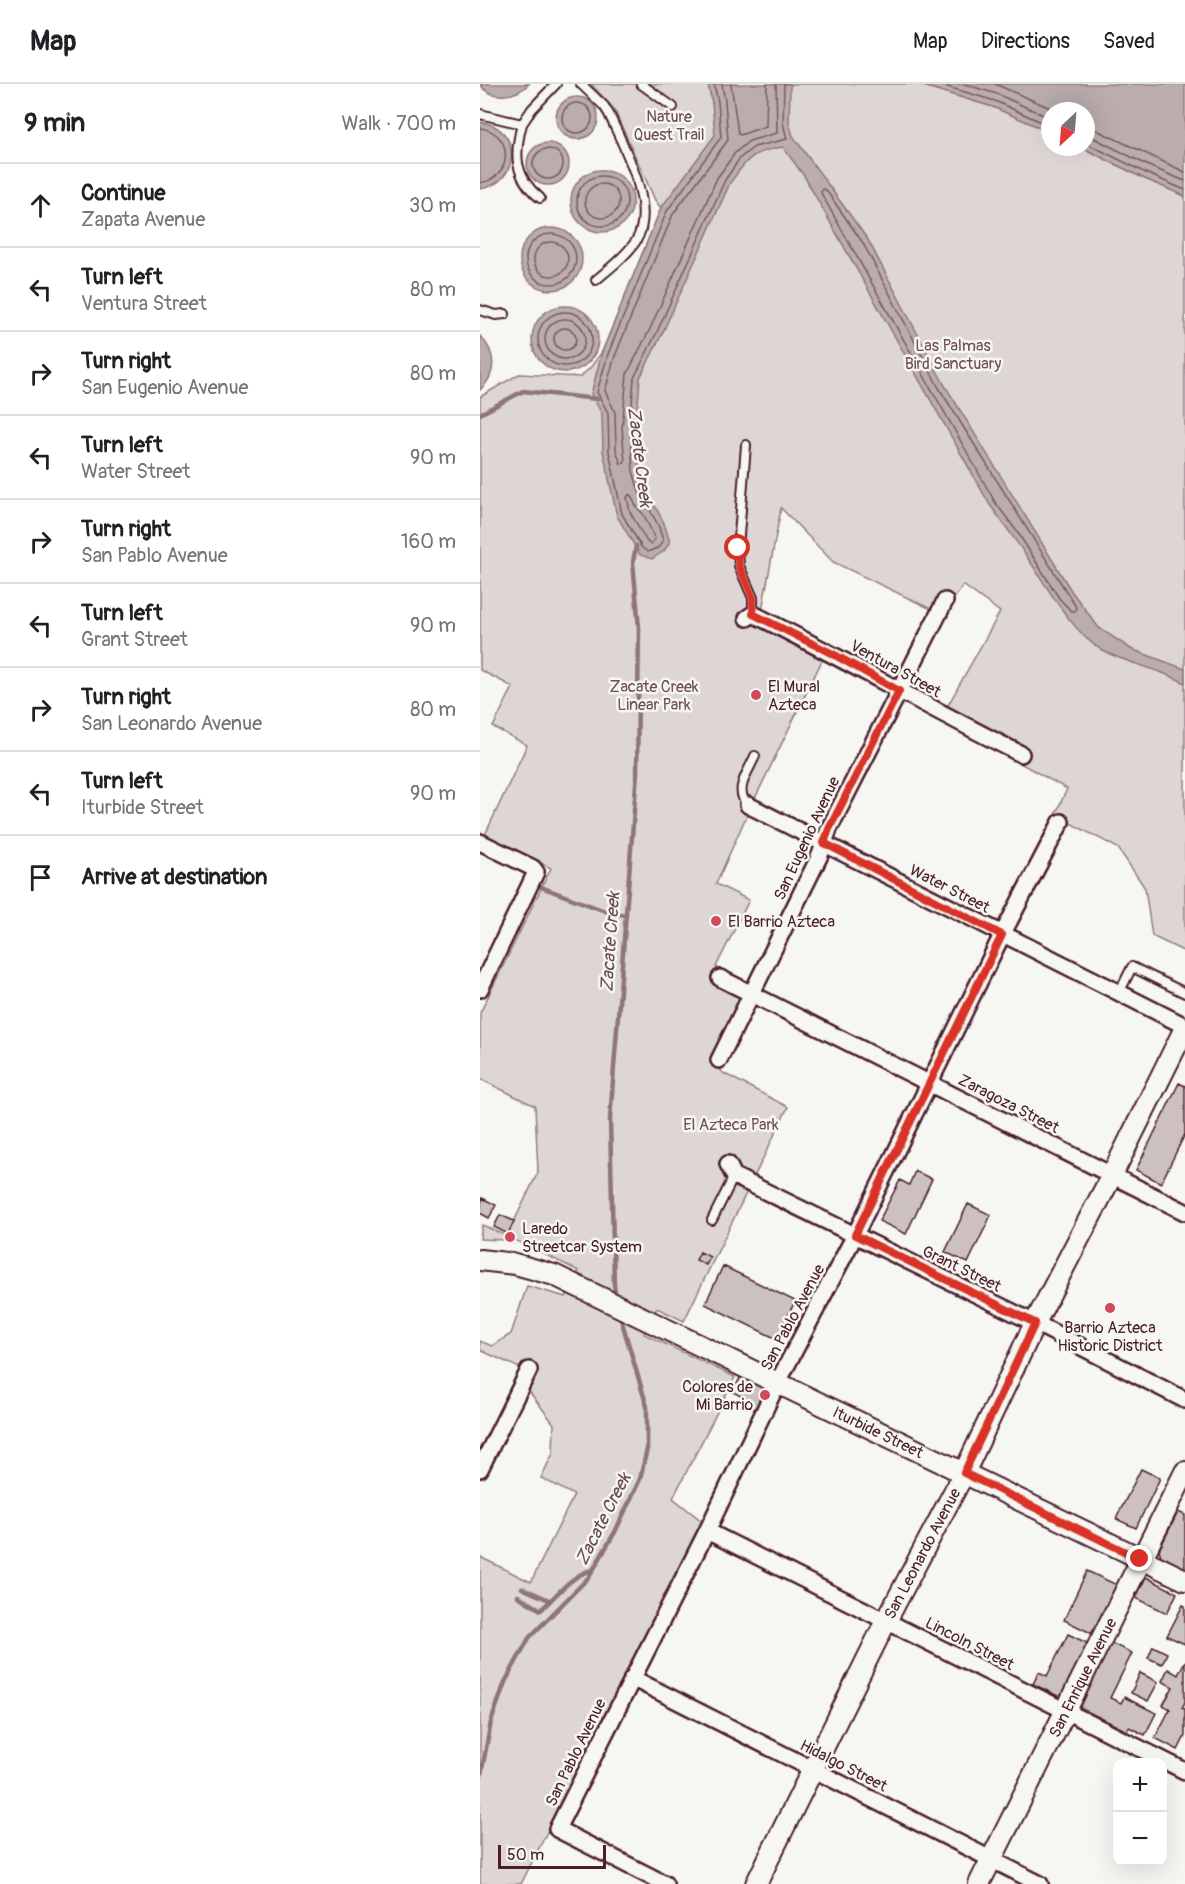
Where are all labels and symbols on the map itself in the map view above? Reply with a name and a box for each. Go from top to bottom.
north arrow [1041,102,1095,156]
park label: Nature Quest Trail [634,107,705,145]
park label: Las Palmas Bird Sanctuary [905,336,1001,374]
water label: Zacate Creek [622,406,657,510]
route start [724,534,750,560]
street label: Ventura Street [847,636,945,702]
park label: Zacate Creek Linear Park [610,677,699,715]
place label: El Mural Azteca [768,677,820,715]
marker: El Mural Azteca [749,688,763,702]
street label: San Eugenio Avenue [770,773,844,903]
street label: Water Street [906,860,994,918]
water label: Zacate Creek [596,890,626,993]
place label: El Barrio Azteca [728,912,835,932]
marker: El Barrio Azteca [709,914,723,928]
street label: Zaragoza Street [955,1070,1063,1138]
park label: El Azteca Park [683,1115,779,1135]
place label: Laredo Streetcar System [522,1219,642,1257]
marker: Laredo Streetcar System [503,1230,517,1244]
street label: Grant Street [919,1241,1005,1297]
street label: San Pablo Avenue [757,1261,829,1374]
marker: Barrio Azteca Historic District [1103,1301,1117,1315]
place label: Barrio Azteca Historic District [1058,1318,1163,1356]
place label: Colores de Mi Barrio [682,1377,753,1415]
marker: Colores de Mi Barrio [758,1388,772,1402]
street label: Iturbide Street [829,1402,927,1463]
water label: Zacate Creek [570,1468,637,1569]
street label: San Leonardo Avenue [880,1485,965,1622]
route end [1126,1545,1152,1571]
street label: Lincoln Street [922,1613,1018,1675]
street label: San Enrique Avenue [1045,1615,1121,1741]
street label: San Pablo Avenue [541,1695,611,1810]
street label: Hidalgo Street [796,1735,891,1797]
scale bar [498,1842,606,1870]

